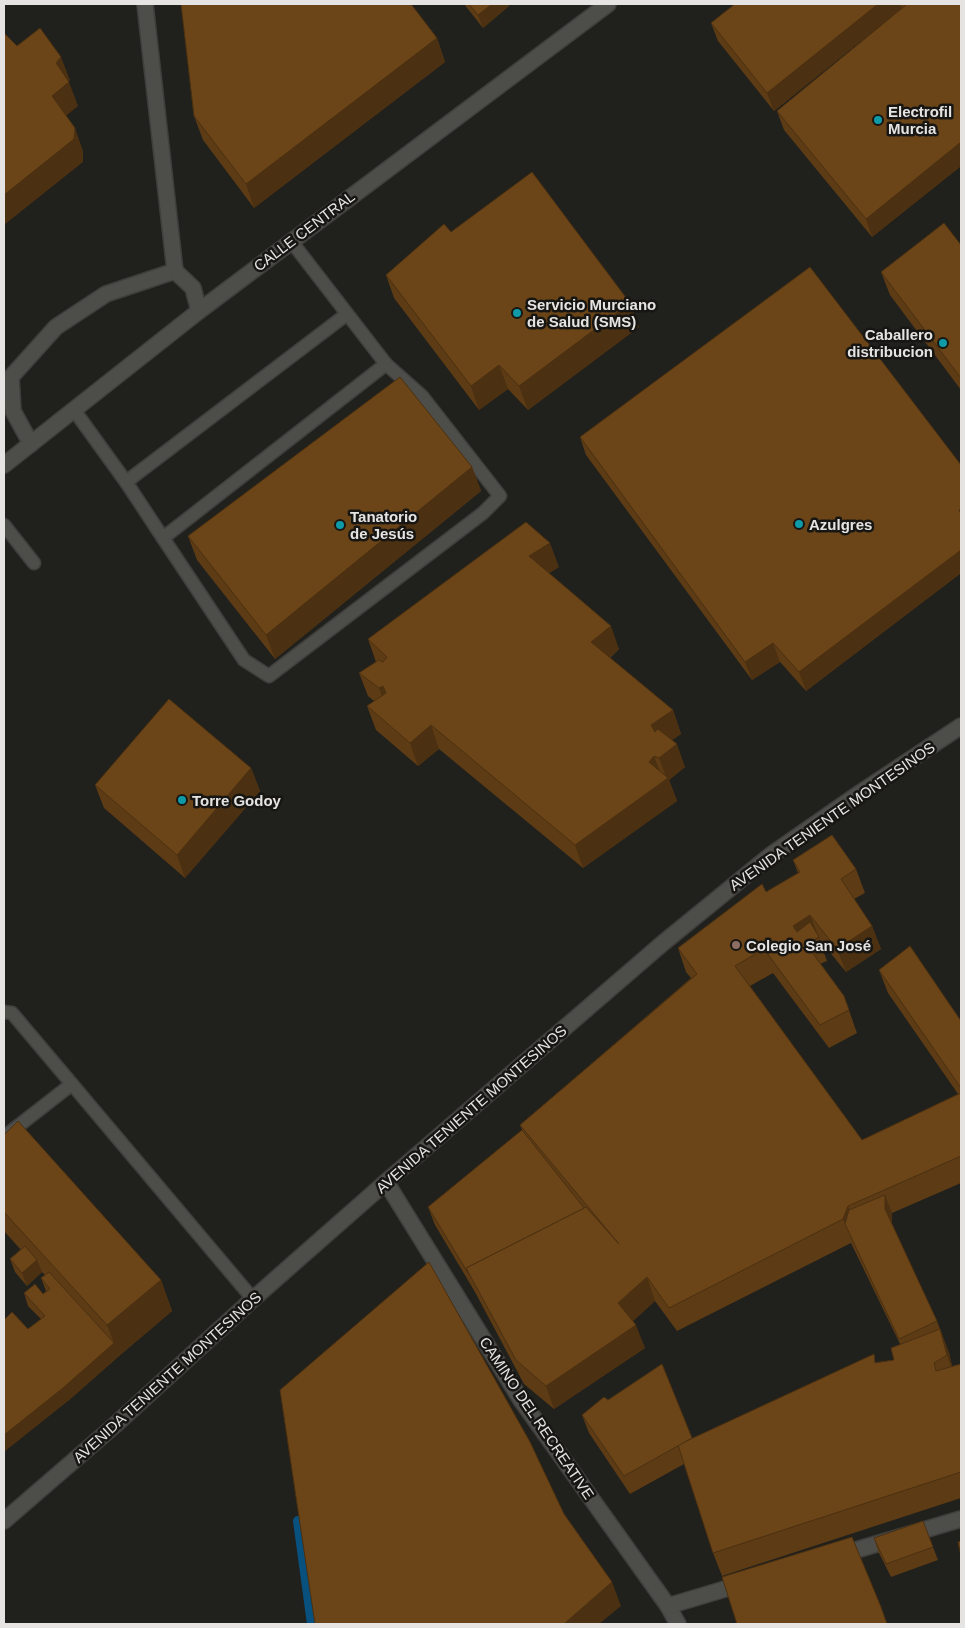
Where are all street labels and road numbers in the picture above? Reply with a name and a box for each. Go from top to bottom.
street label: CALLE CENTRAL [250,188,358,274]
street label: AVENIDA TENIENTE MONTESINOS [726,738,938,894]
street label: AVENIDA TENIENTE MONTESINOS [372,1022,570,1196]
street label: AVENIDA TENIENTE MONTESINOS [70,1288,264,1466]
street label: CAMINO DEL RECREATIVE [476,1334,598,1502]

